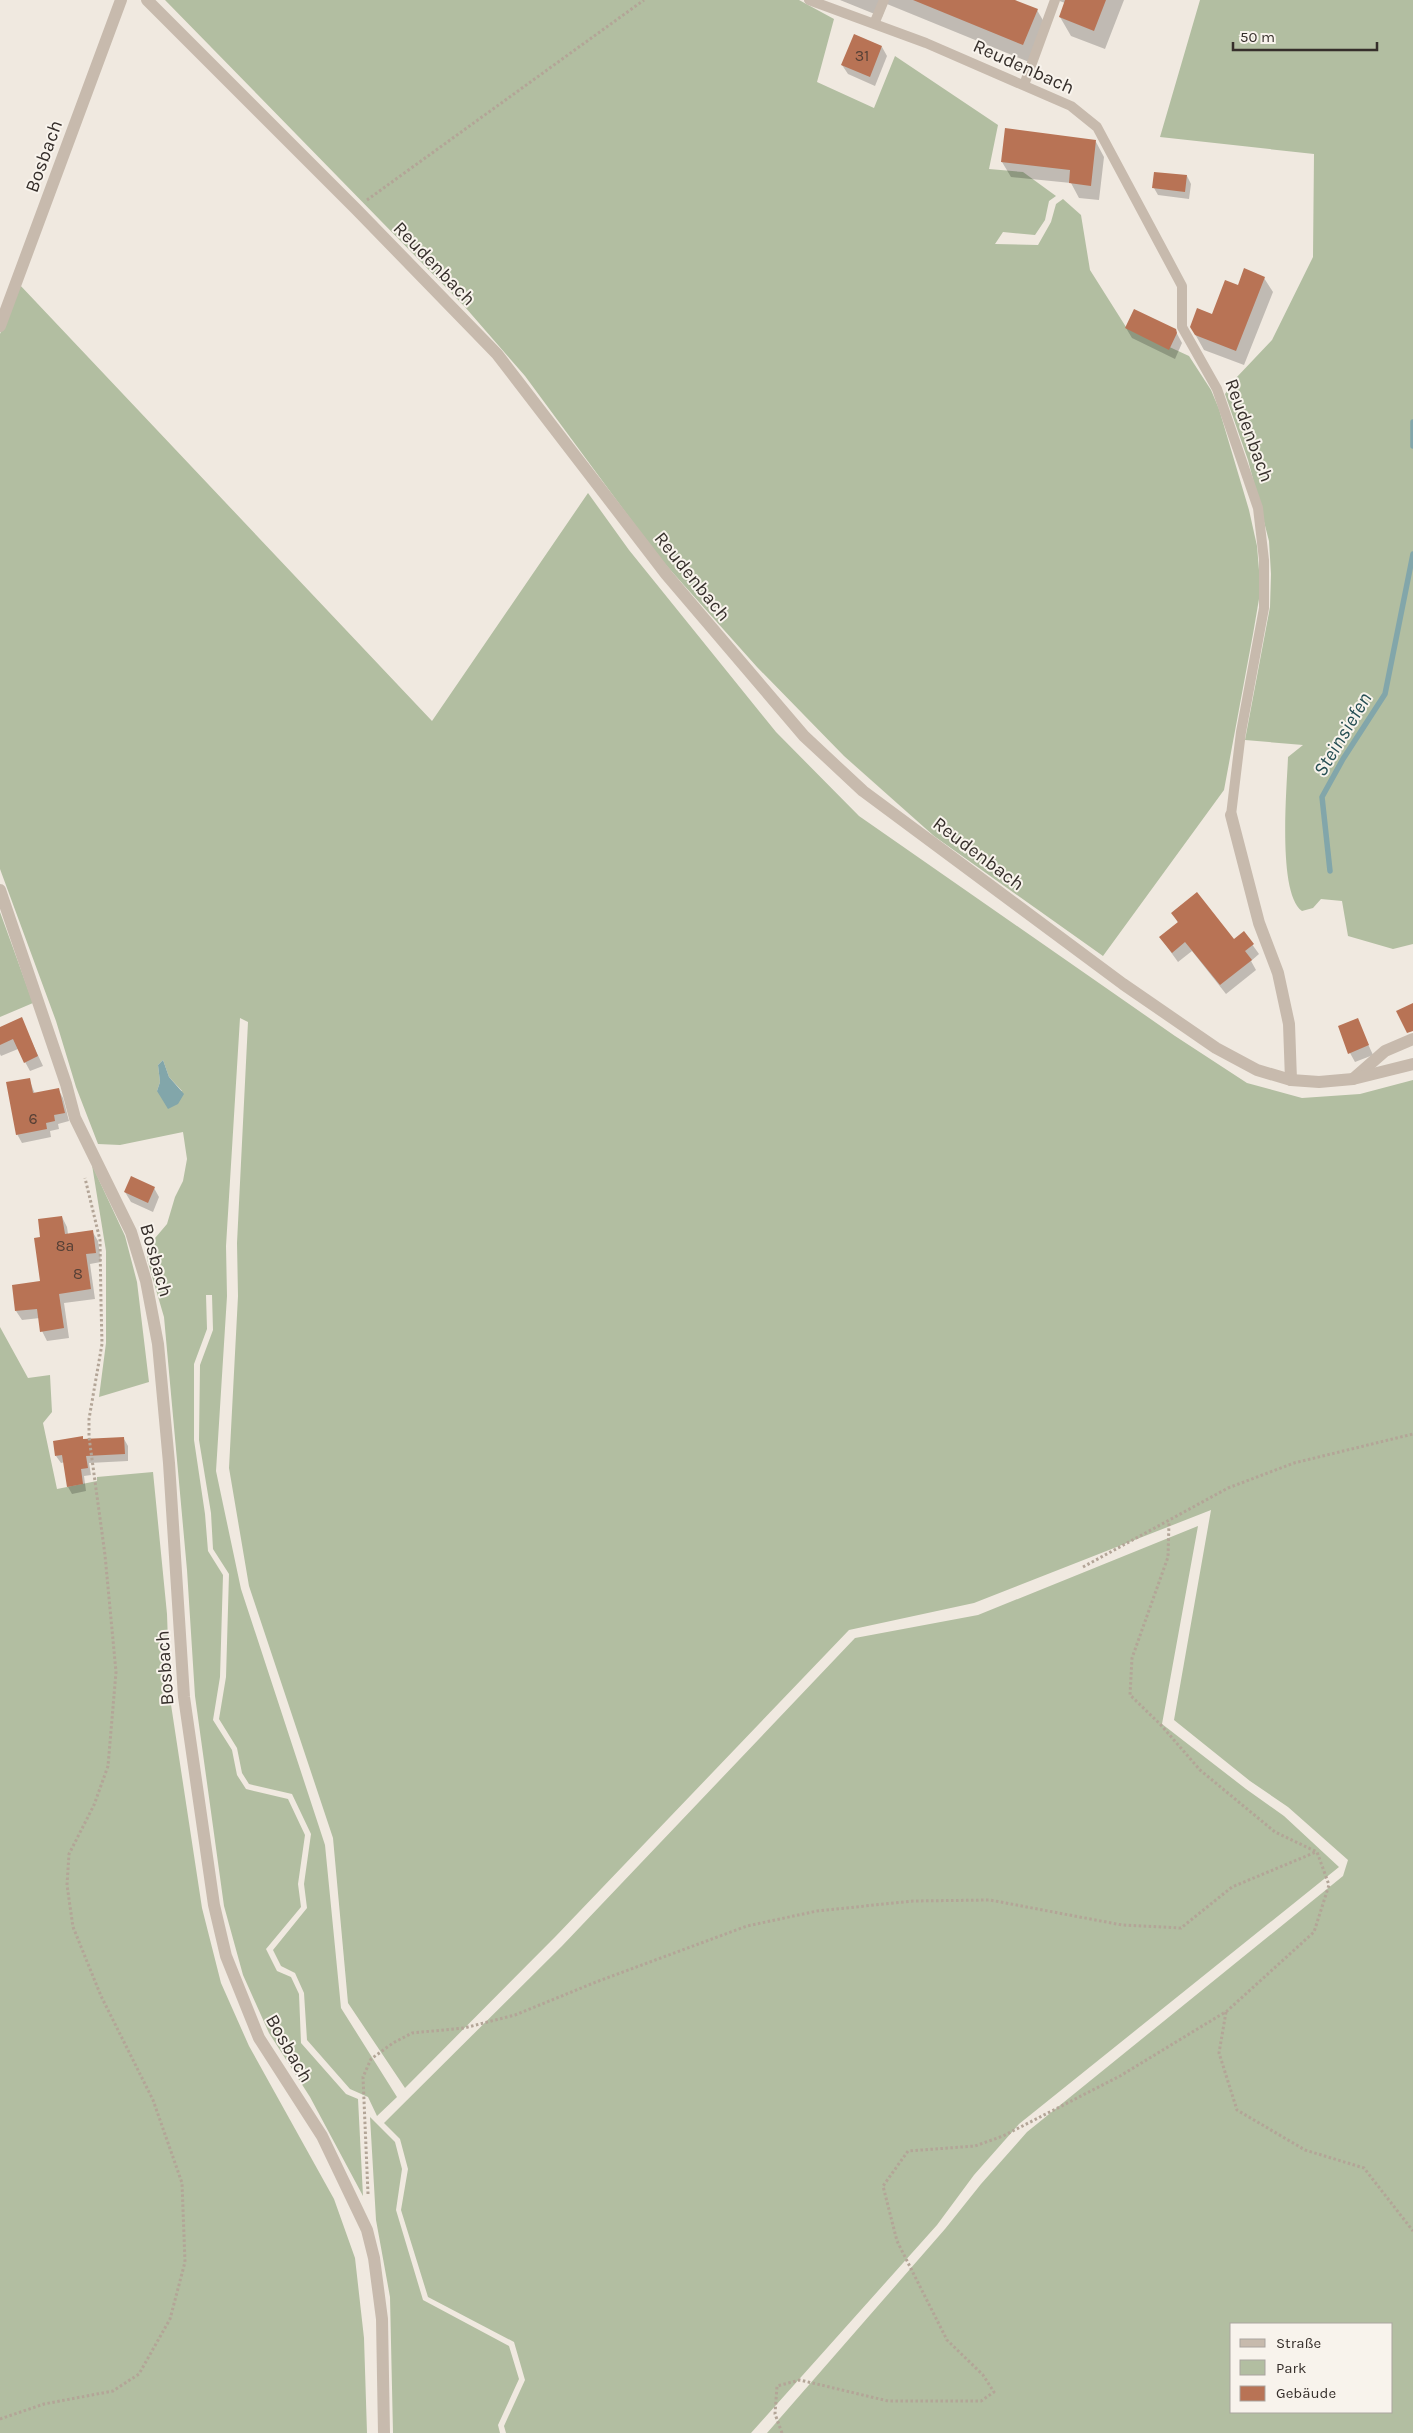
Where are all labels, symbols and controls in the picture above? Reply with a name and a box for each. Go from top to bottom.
scale bar [1233,20,1377,52]
text: 50 m [1240,28,1275,46]
street label: Reudenbach [970,35,1078,99]
house number: 31 [855,46,869,65]
street label: Bosbach [21,117,67,195]
street label: Reudenbach [389,217,480,310]
street label: Reudenbach [1220,376,1278,485]
street label: Reudenbach [650,528,735,626]
water label: Steinsiefen [1308,688,1376,780]
street label: Reudenbach [929,812,1028,895]
house number: 6 [28,1109,38,1128]
street label: Bosbach [135,1221,177,1299]
house number: 8a [56,1236,74,1255]
house number: 8 [73,1264,83,1283]
street label: Bosbach [151,1630,179,1706]
street label: Bosbach [261,2010,317,2087]
legend [1230,2323,1393,2413]
text: Straße [1276,2334,1321,2352]
text: Park [1276,2359,1306,2377]
text: Gebäude [1276,2384,1336,2402]

